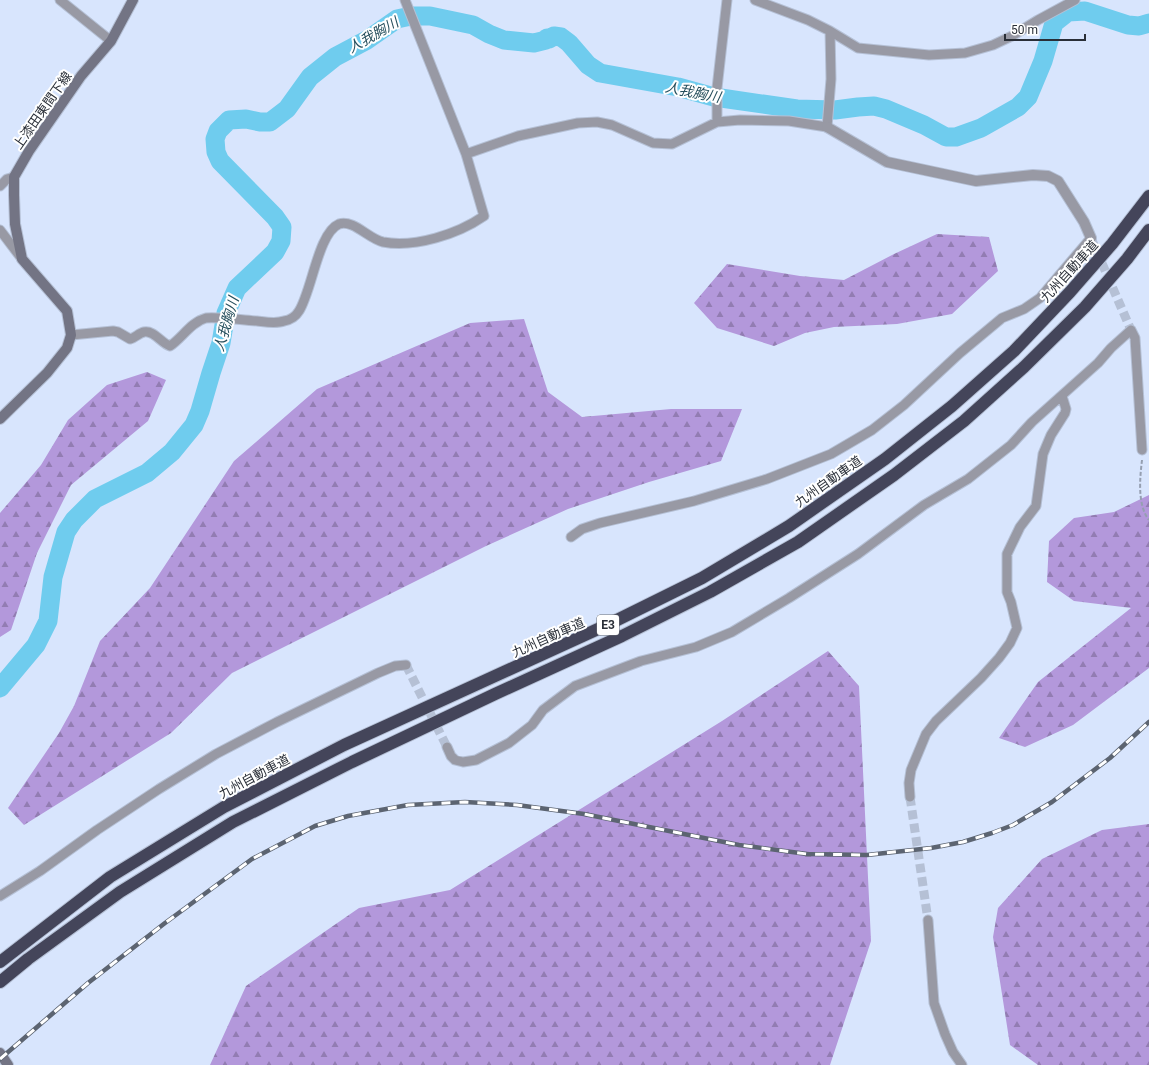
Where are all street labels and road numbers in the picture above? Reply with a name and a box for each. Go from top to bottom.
street label: 上漆田東間下線 [10,69,75,152]
street label: 九州自動車道 [1038,237,1101,305]
street label: 九州自動車道 [792,453,865,510]
street label: 九州自動車道 [510,615,587,660]
road number: E3 [597,615,619,635]
street label: 九州自動車道 [216,752,292,801]

